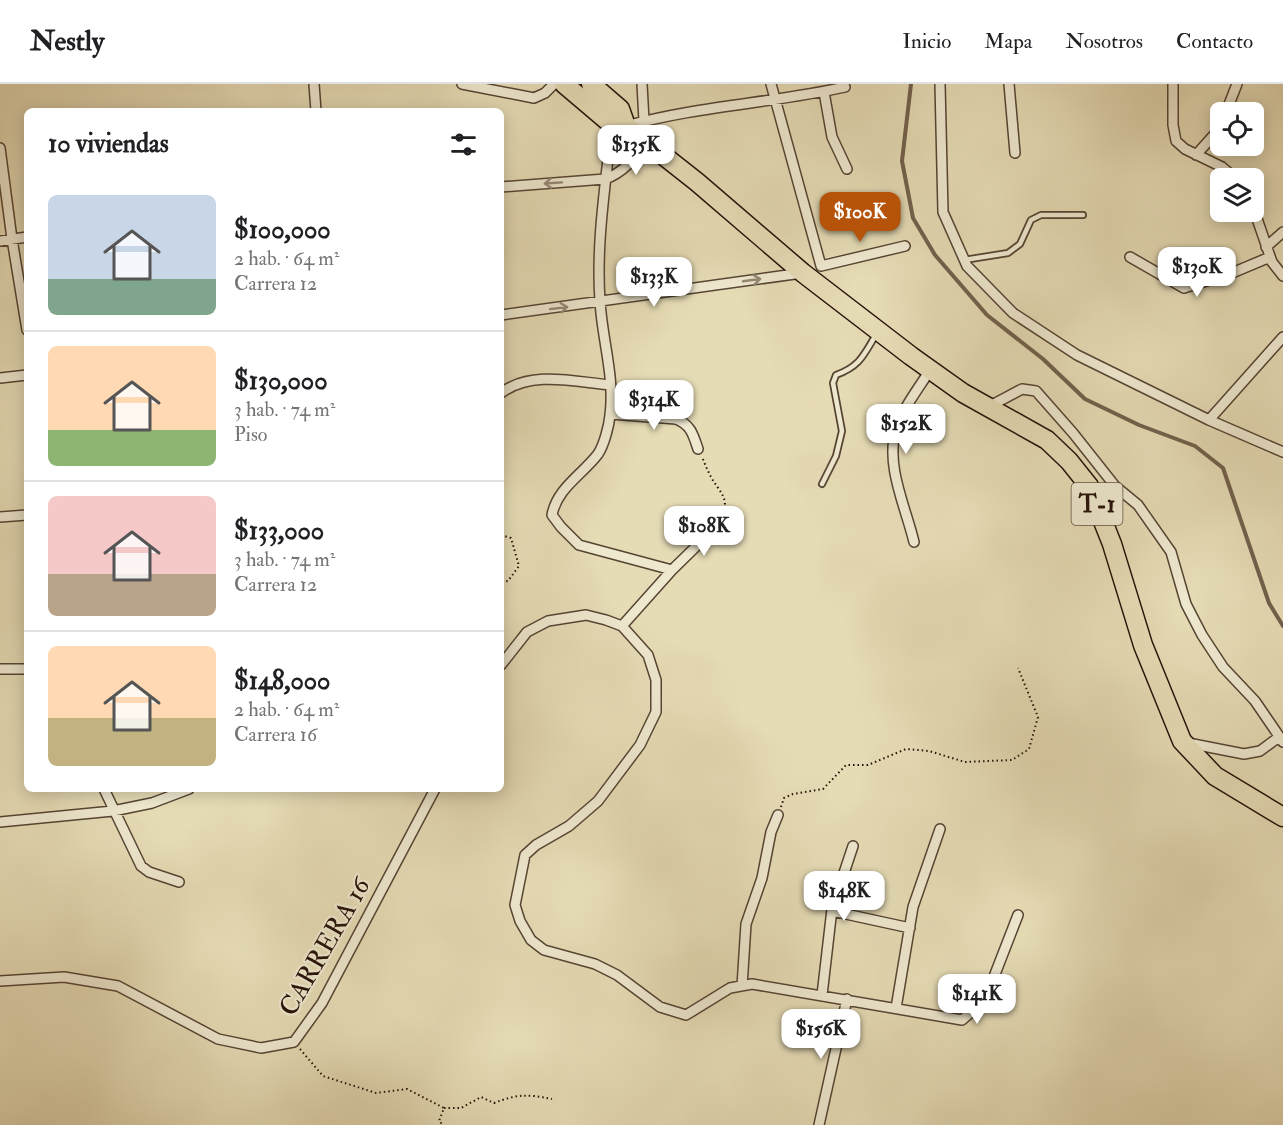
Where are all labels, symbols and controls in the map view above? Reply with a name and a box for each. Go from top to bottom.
text: Nestly [30,24,104,59]
text: Inicio [902,28,951,55]
text: Mapa [984,28,1032,55]
text: Nosotros [1065,28,1143,55]
text: Contacto [1176,28,1253,55]
map controls [1210,102,1264,222]
button: locate [1210,102,1264,156]
pin: $135K [594,125,678,176]
text: 10 viviendas [48,128,169,160]
icon: filters [447,128,480,161]
text: $135K [612,132,660,157]
button: layers [1210,168,1264,222]
one-way arrow [544,178,563,189]
pin: $100K [818,192,902,243]
text: $100K [834,199,886,224]
text: $100,000 [234,214,331,246]
icon: home [96,219,168,291]
text: 2 hab. · 64 m² [234,246,339,271]
pin: $130K [1155,247,1239,298]
text: $130K [1172,254,1222,279]
pin: $133K [612,257,696,308]
text: $133K [630,264,678,289]
text: Carrera 12 [234,271,317,296]
one-way arrow [742,274,761,285]
one-way arrow [549,302,568,313]
text: $130,000 [234,365,327,397]
icon: home [96,370,168,442]
pin: $314K [612,380,696,431]
text: $314K [629,387,679,412]
text: 3 hab. · 74 m² [234,397,335,422]
pin: $152K [864,404,948,455]
text: $152K [880,411,932,436]
text: Piso [234,422,267,447]
road number: T-1 [1072,483,1122,525]
pin: $108K [662,506,746,557]
text: $108K [678,513,730,538]
text: $133,000 [234,515,324,547]
icon: home [96,520,168,592]
text: 3 hab. · 74 m² [234,547,335,572]
text: Carrera 12 [234,572,317,597]
text: $148,000 [234,665,330,697]
icon: home [96,670,168,742]
text: 2 hab. · 64 m² [234,697,339,722]
text: Carrera 16 [234,722,317,747]
street label: CARRERA 16 [273,871,378,1022]
pin: $148K [802,871,886,922]
text: $148K [818,878,870,903]
pin: $141K [935,974,1019,1025]
text: $141K [952,981,1002,1006]
pin: $156K [779,1009,863,1060]
text: $156K [795,1016,847,1041]

